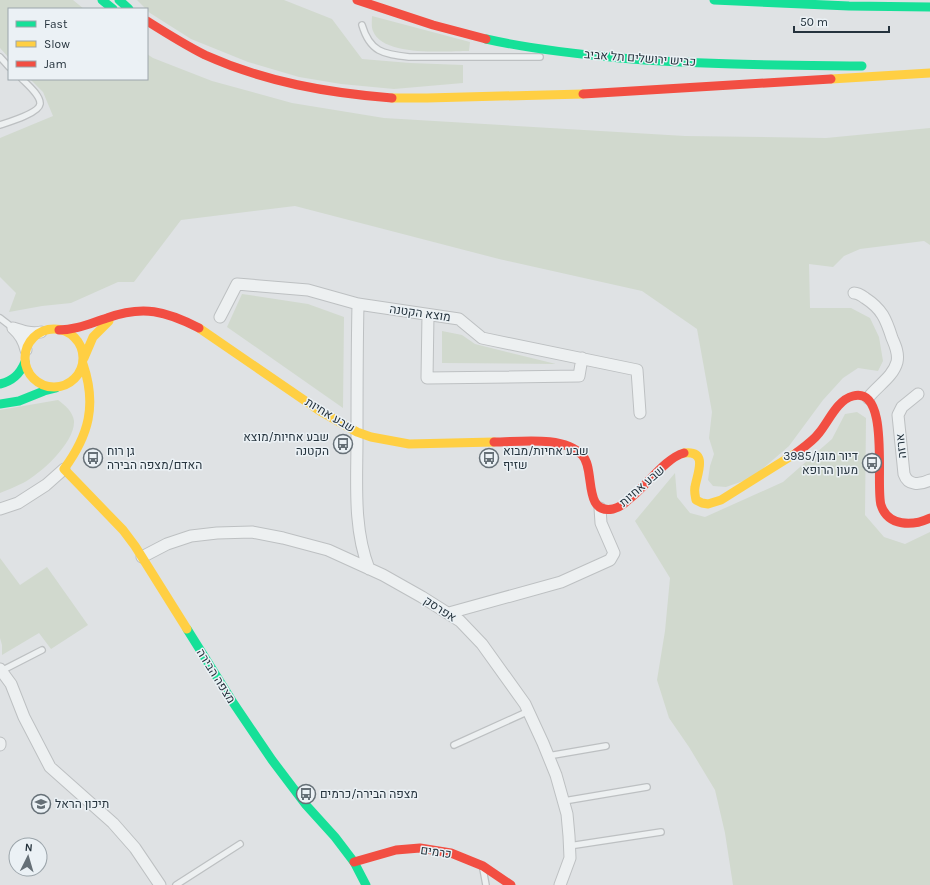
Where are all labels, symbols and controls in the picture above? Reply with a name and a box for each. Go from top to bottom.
legend [8,8,148,80]
scale bar [794,8,889,34]
text: 50 m [800,15,828,29]
text: Fast [44,17,68,31]
text: Slow [44,37,70,51]
street label: כביש ירושלים תל אביב [584,47,696,69]
text: Jam [44,57,67,71]
street label: מוצא הקטנה [389,302,451,324]
street label: שבע אחיות [303,395,357,435]
place label: שבע אחיות/מוצא הקטנה [243,430,329,458]
bus stop icon: שבע אחיות/מוצא הקטנה [332,433,354,455]
street label: ארזה [893,433,909,459]
place label: גן רוח האדם/מצפה הבירה [107,444,202,472]
place label: שבע אחיות/מבוא שזיף [503,444,589,472]
bus stop icon: גן רוח האדם/מצפה הבירה [82,447,104,469]
bus stop icon: שבע אחיות/מבוא שזיף [478,447,500,469]
place label: 3985/דיור מוגן מעון הרופא [783,449,858,477]
bus stop icon: 3985/דיור מוגן מעון הרופא [861,452,883,474]
street label: שבע אחיות [617,463,667,509]
street label: אפרסק [421,593,459,625]
street label: מצפה הבירה [194,646,238,706]
bus stop icon: מצפה הבירה/כרמים [295,783,317,805]
place label: מצפה הבירה/כרמים [320,787,418,801]
school or university icon: תיכון הראל [30,793,52,815]
place label: תיכון הראל [55,797,109,811]
north arrow [8,837,48,877]
text: N [24,841,33,854]
street label: כרמים [420,843,452,861]

